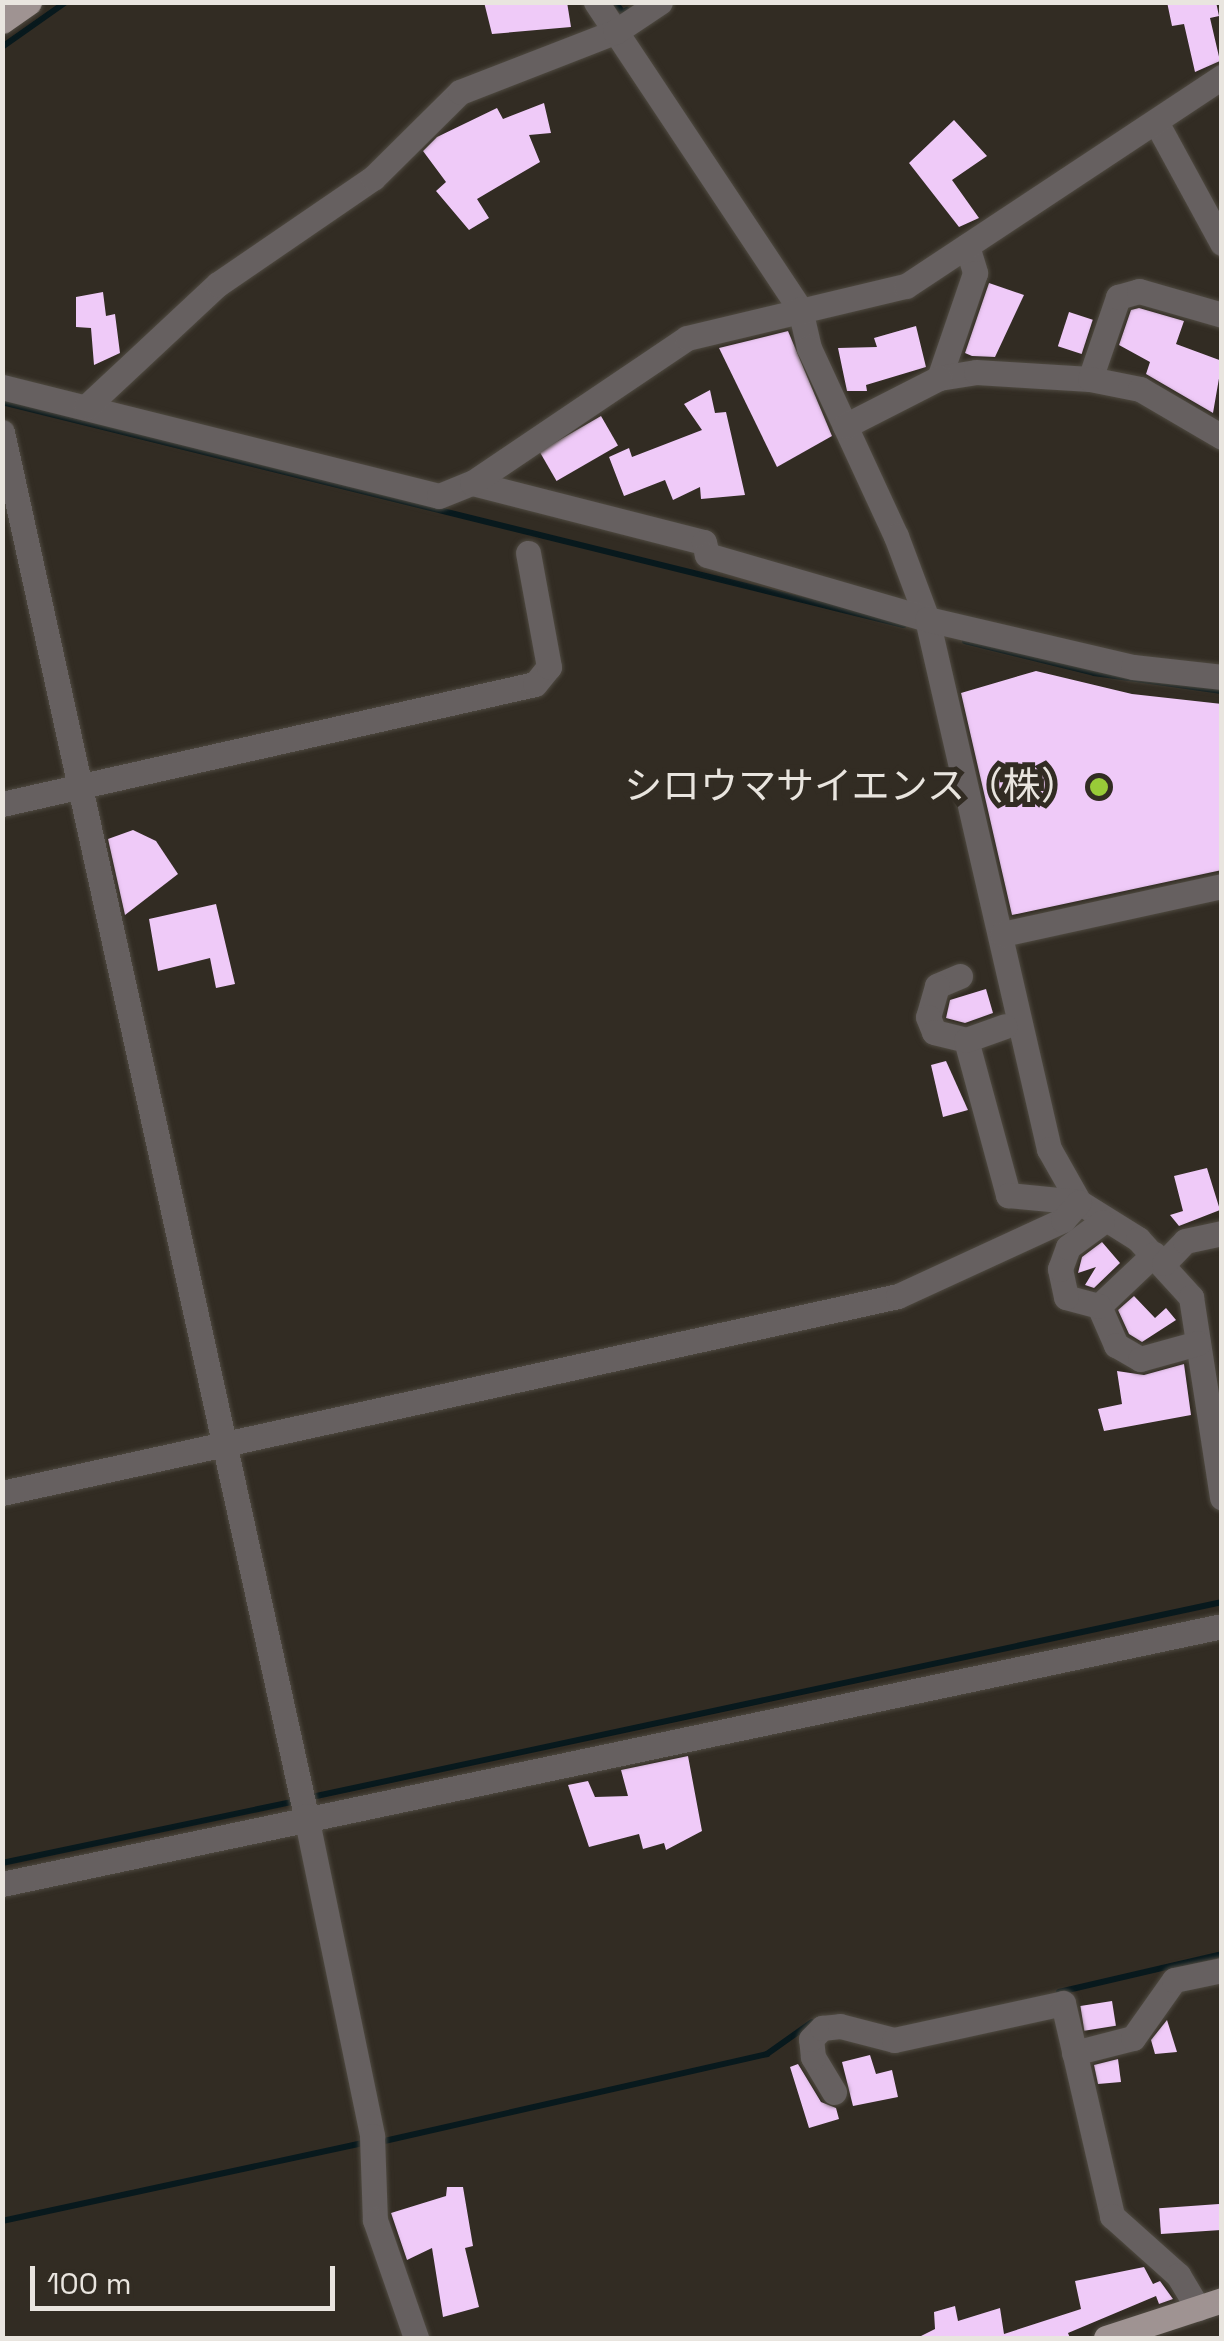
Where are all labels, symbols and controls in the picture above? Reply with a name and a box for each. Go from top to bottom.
place label: シロウマサイエンス（株） [623,764,1079,810]
marker: シロウマサイエンス（株） [1088,776,1110,798]
scale bar [35,2246,340,2308]
text: 100 m [47,2264,132,2303]

